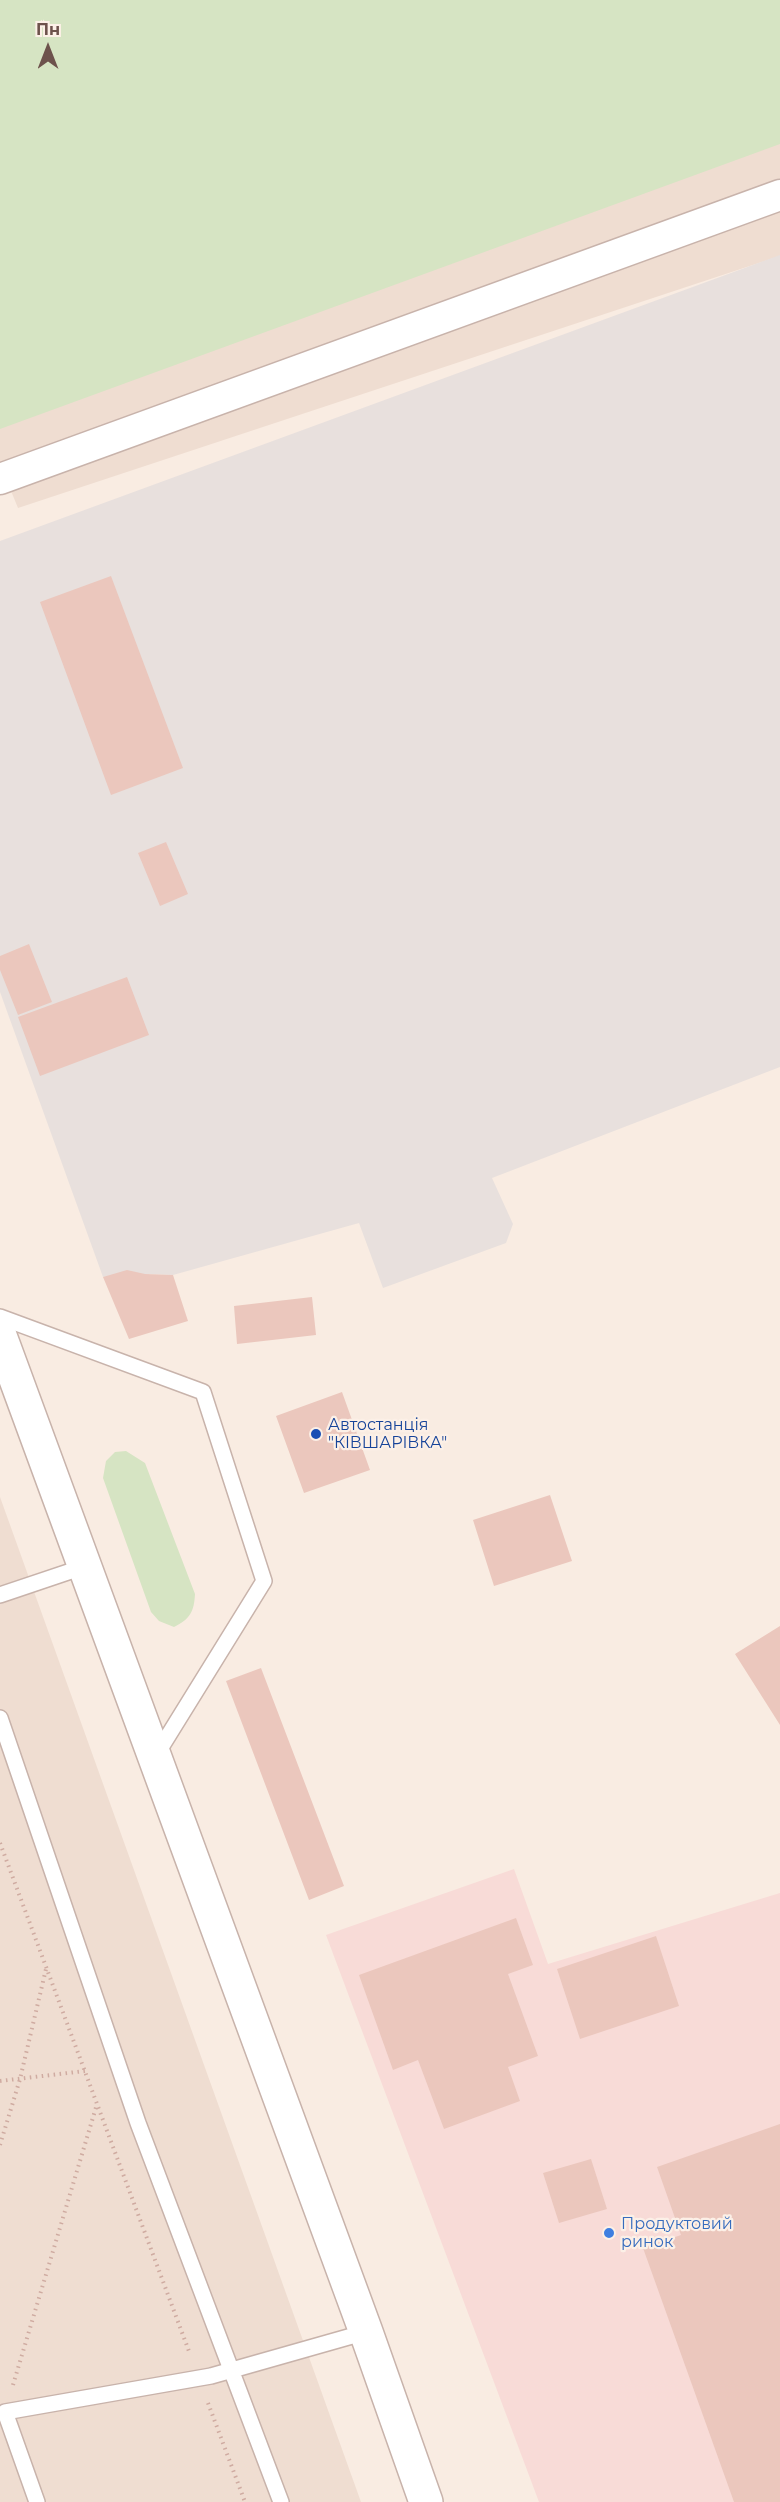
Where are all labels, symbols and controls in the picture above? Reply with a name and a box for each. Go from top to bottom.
north arrow [18,18,78,78]
text: Пн [36,20,60,39]
place label: Автостанція "КІВШАРІВКА" [328,1415,447,1453]
marker: Автостанція "КІВШАРІВКА" [309,1427,323,1441]
place label: Продуктовий ринок [621,2214,733,2252]
marker: Продуктовий ринок [602,2226,616,2240]

